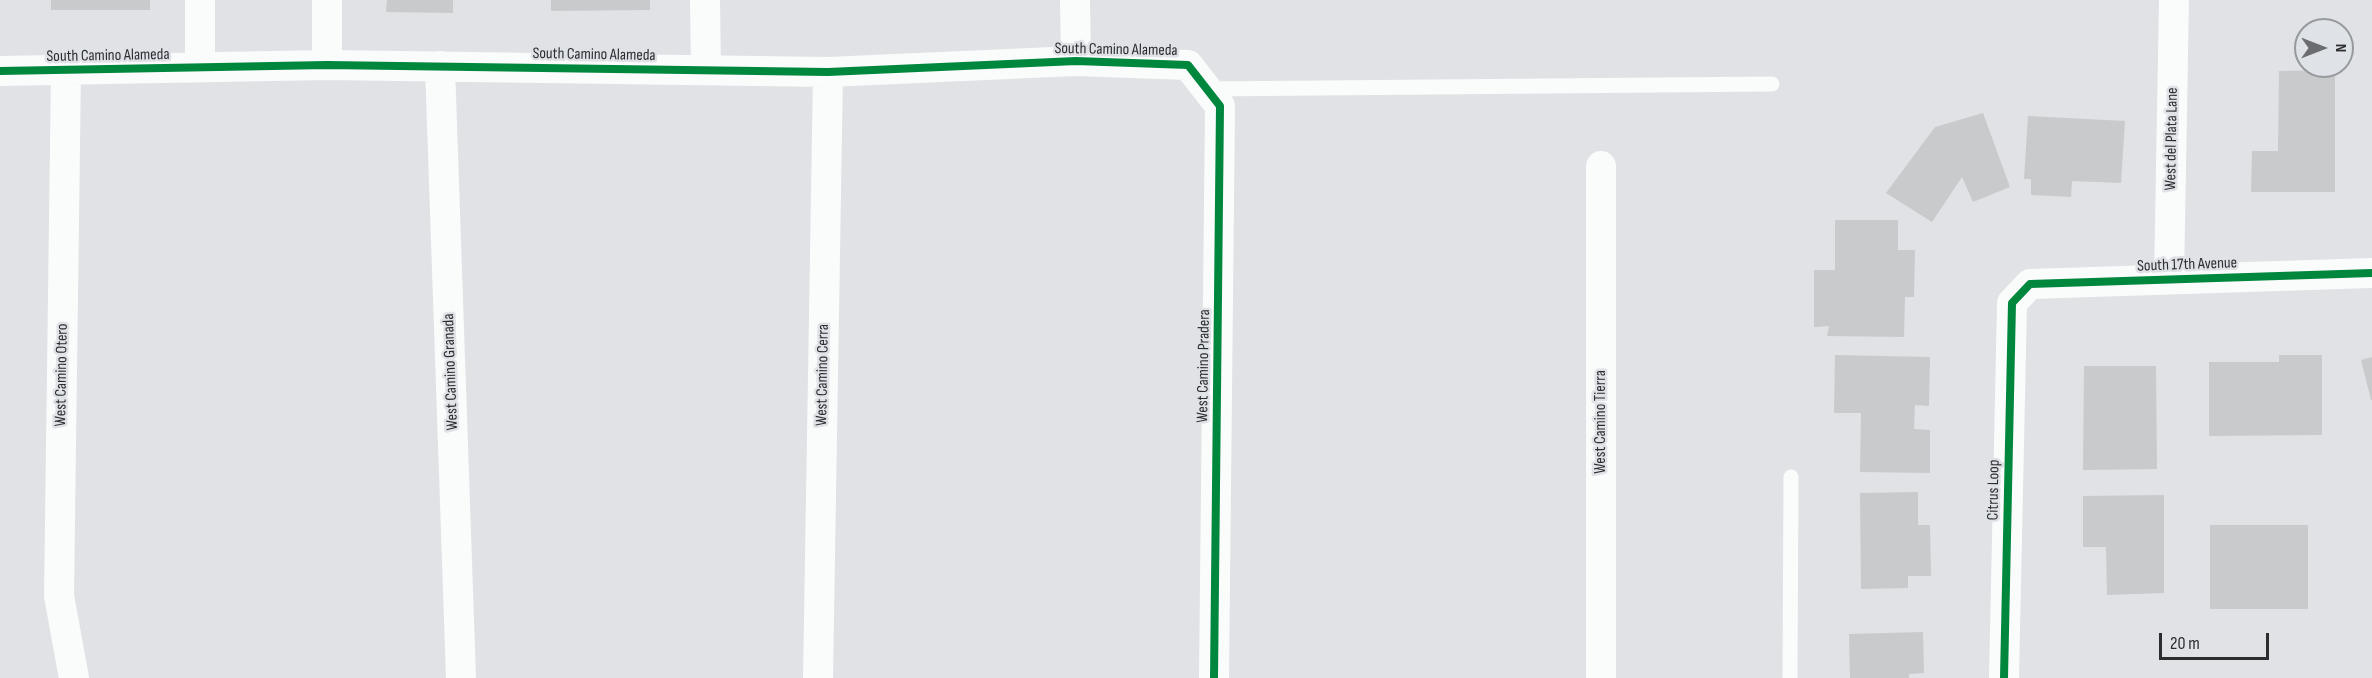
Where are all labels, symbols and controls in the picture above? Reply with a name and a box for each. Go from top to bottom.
north arrow [2294,18,2354,78]
street label: South Camino Alameda [1054,39,1178,61]
street label: South Camino Alameda [532,44,656,66]
text: N [2331,44,2350,52]
street label: South Camino Alameda [46,45,170,67]
street label: West del Plata Lane [2162,87,2182,191]
street label: South 17th Avenue [2137,254,2237,276]
street label: West Camino Pradera [1193,309,1215,423]
street label: West Camino Granada [439,313,463,431]
street label: West Camino Otero [52,323,72,427]
street label: West Camino Cerra [813,324,833,426]
street label: West Camino Tierra [1591,370,1611,474]
street label: Citrus Loop [1984,459,2004,521]
scale bar [2162,621,2272,659]
text: 20 m [2170,633,2200,654]

